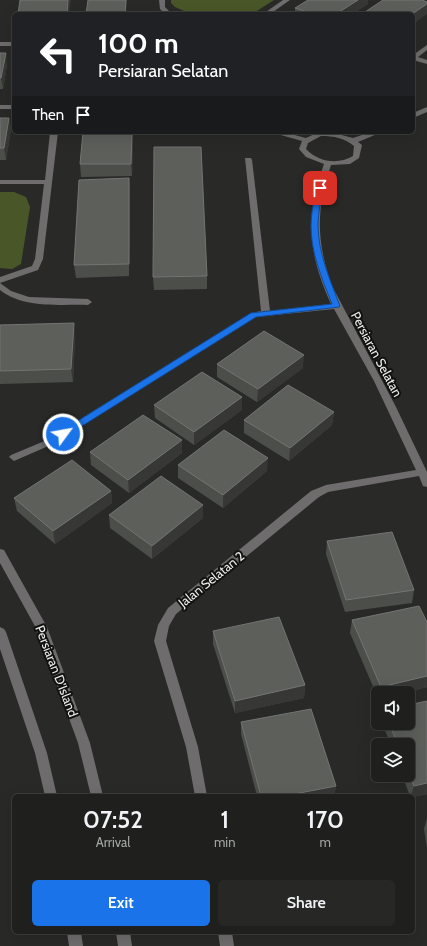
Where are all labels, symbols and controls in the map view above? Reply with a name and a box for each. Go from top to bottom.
text: 100 m [98,26,179,60]
icon: left [32,28,84,80]
text: Persiaran Selatan [98,60,228,82]
icon: arrive [72,104,94,126]
text: Then [32,106,64,124]
pin [303,171,337,205]
icon: arrive [309,177,331,199]
street label: Persiaran Selatan [348,309,406,399]
position arrow [42,413,84,455]
street label: Jalan Selatan 2 [174,548,247,611]
street label: Persiaran D'Island [32,623,82,719]
map controls [371,686,415,782]
button: sound [371,686,415,730]
button: layers [371,738,415,782]
text: 07:52 [83,805,143,834]
text: 1 [220,805,229,834]
text: 170 [307,805,344,834]
text: Arrival [96,834,130,850]
text: min [214,834,235,850]
text: m [319,834,331,850]
button: Exit [32,880,210,926]
button: Share [218,880,395,926]

